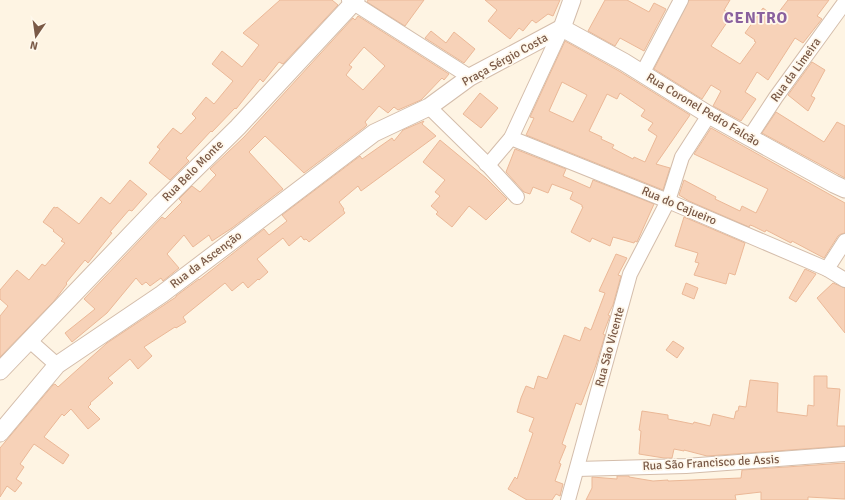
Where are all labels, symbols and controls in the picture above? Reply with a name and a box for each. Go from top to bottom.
district label: CENTRO [724,8,788,28]
north arrow [16,16,56,56]
street label: Praça Sérgio Costa [460,30,550,90]
street label: Rua da Limeira [768,35,824,105]
text: N [29,38,39,52]
street label: Rua Coronel Pedro Falcão [643,70,763,150]
street label: Rua Belo Monte [159,137,227,205]
street label: Rua do Cajueiro [639,183,719,229]
street label: Rua da Ascenção [167,228,245,292]
street label: Rua São Vicente [592,305,628,389]
street label: Rua São Francisco de Assis [642,452,780,474]

